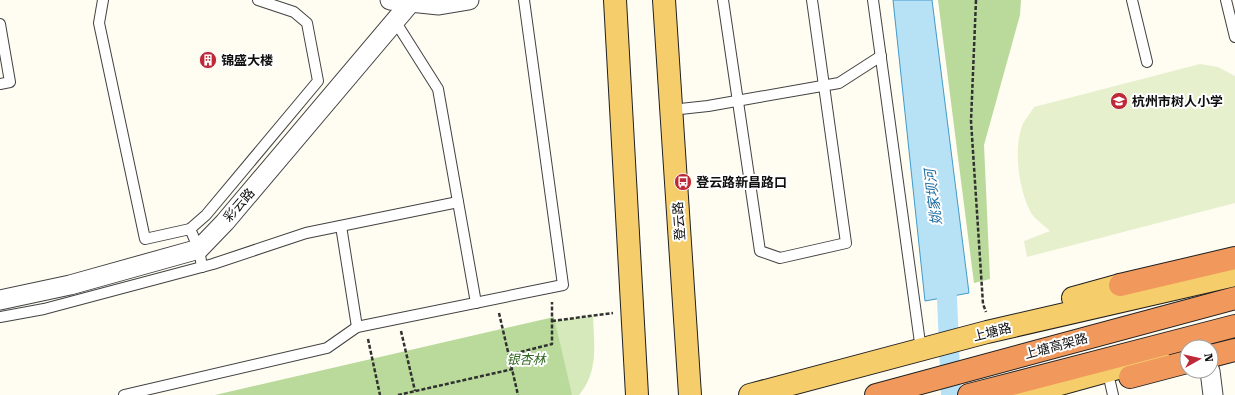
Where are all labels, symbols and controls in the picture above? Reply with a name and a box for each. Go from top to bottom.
building icon: 锦盛大楼 [198,50,218,70]
place label: 锦盛大楼 [221,53,273,68]
school or university icon: 杭州市树人小学 [1109,91,1129,111]
place label: 杭州市树人小学 [1132,94,1223,109]
water label: 姚家坝河 [921,165,944,226]
bus stop icon: 登云路新昌路口 [673,172,693,192]
place label: 登云路新昌路口 [696,175,787,190]
street label: 彩云路 [221,185,257,225]
street label: 登云路 [670,201,688,241]
street label: 上塘路 [971,320,1013,344]
street label: 上塘高架路 [1023,330,1089,362]
north arrow [1179,339,1219,379]
park label: 银杏林 [506,352,547,367]
text: N [1201,353,1216,363]

